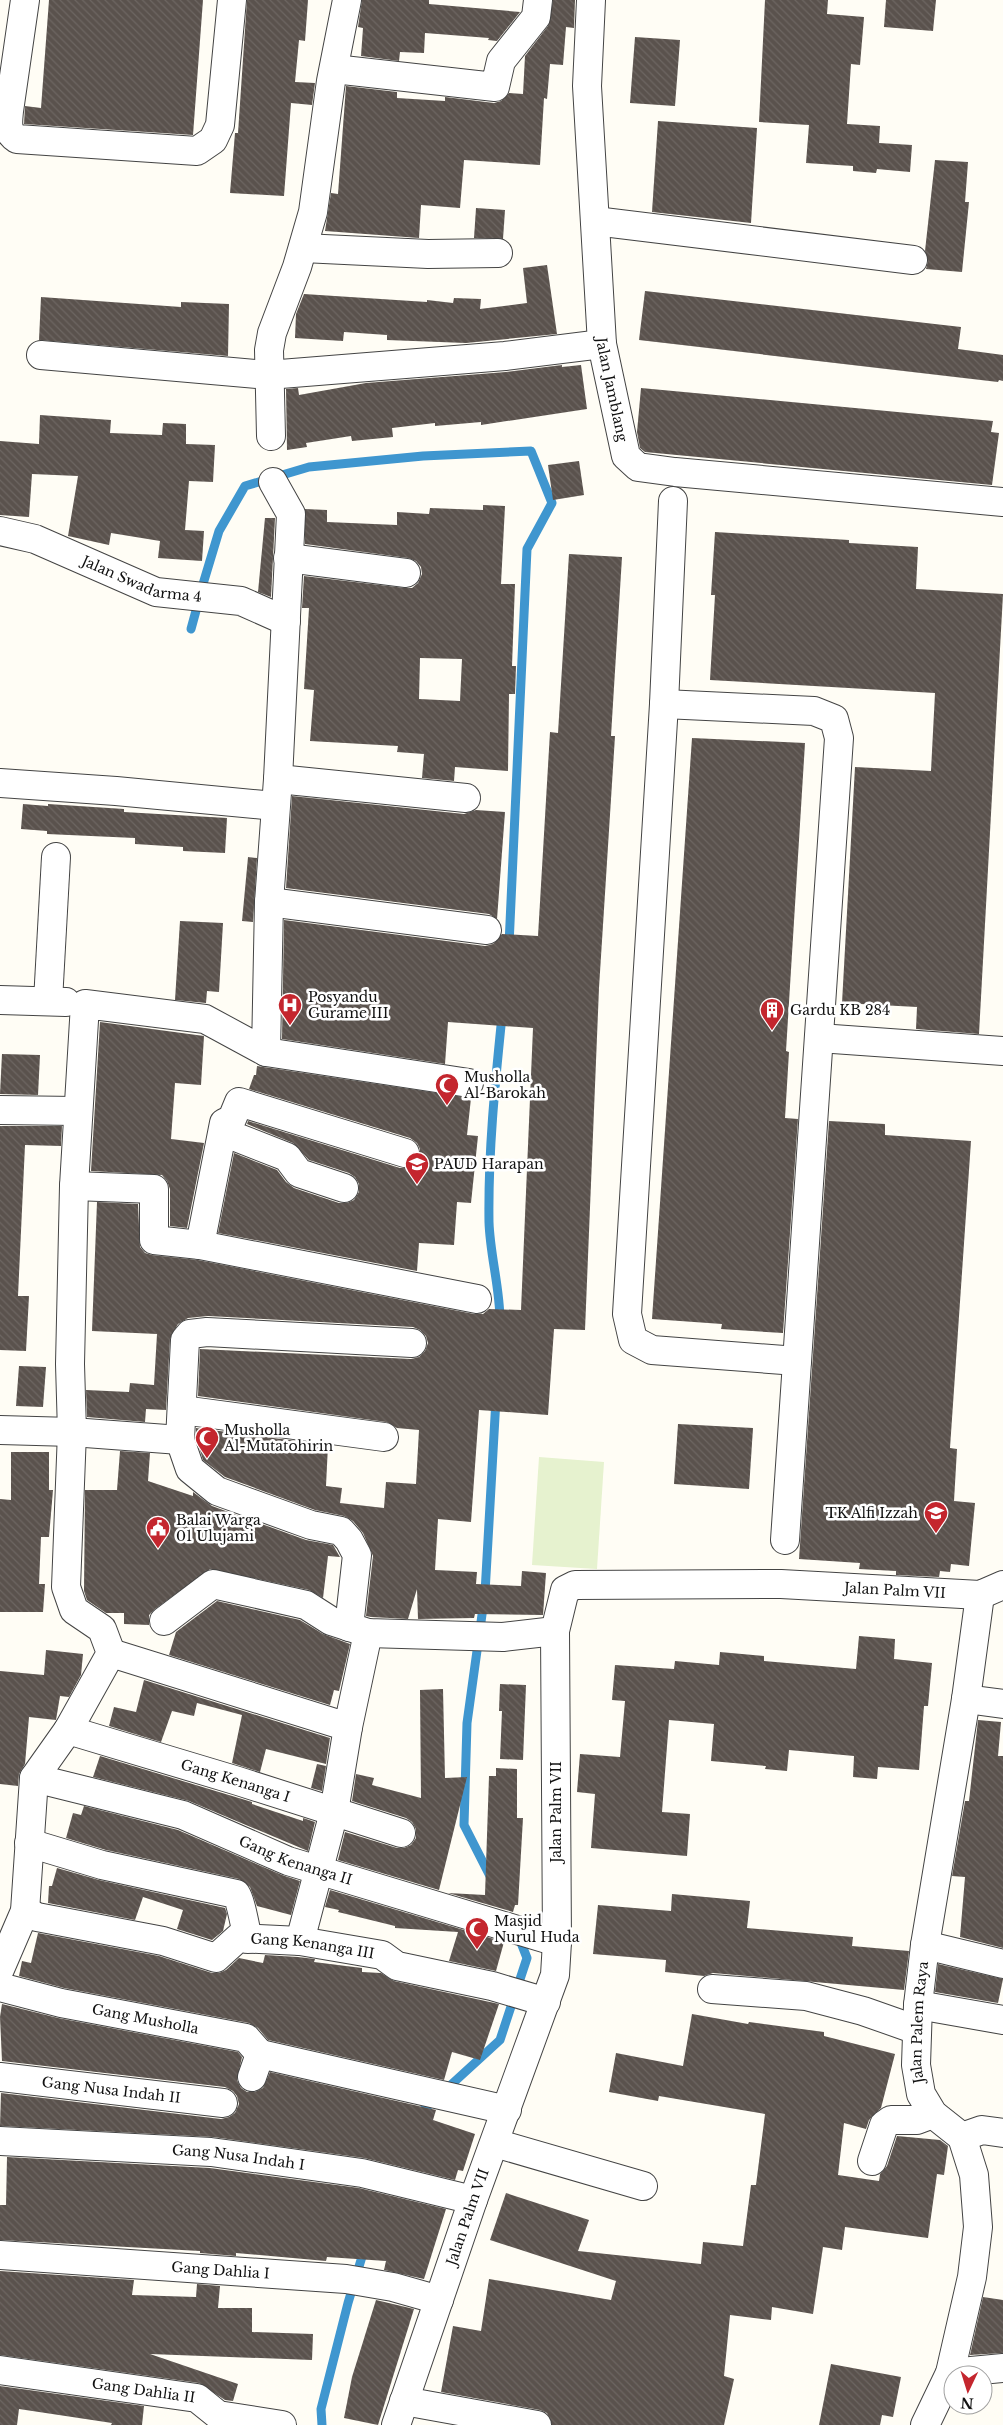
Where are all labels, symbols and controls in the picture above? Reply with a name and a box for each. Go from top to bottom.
street label: Jalan Jamblang [593,335,632,444]
street label: Jalan Swadarma 4 [77,551,203,606]
place label: Posyandu Gurame III [308,988,389,1022]
hospital icon: Posyandu Gurame III [277,992,303,1026]
building icon: Gardu KB 284 [759,997,785,1031]
place label: Gardu KB 284 [790,1001,890,1019]
place label: Musholla Al-Barokah [463,1068,546,1102]
mosque icon: Musholla Al-Barokah [434,1072,460,1106]
school or university icon: PAUD Harapan [404,1151,430,1185]
place label: PAUD Harapan [434,1155,544,1173]
place label: Musholla Al-Mutatohirin [223,1421,333,1455]
mosque icon: Musholla Al-Mutatohirin [194,1425,220,1459]
school or university icon: TK Alfi Izzah [923,1500,949,1534]
place label: TK Alfi Izzah [825,1504,918,1522]
place label: Balai Warga 01 Ulujami [176,1511,261,1545]
public building icon: Balai Warga 01 Ulujami [145,1515,171,1549]
street label: Jalan Palm VII [842,1578,947,1602]
street label: Gang Kenanga I [179,1755,293,1806]
street label: Jalan Palm VII [547,1761,565,1865]
street label: Gang Kenanga II [236,1832,354,1889]
place label: Masjid Nurul Huda [494,1912,580,1946]
mosque icon: Masjid Nurul Huda [464,1916,490,1950]
street label: Gang Kenanga III [250,1930,376,1963]
street label: Jalan Palem Raya [907,1960,932,2087]
street label: Gang Musholla [91,2000,201,2038]
street label: Gang Nusa Indah II [41,2073,182,2107]
street label: Gang Nusa Indah I [171,2141,306,2174]
street label: Jalan Palm VII [442,2166,493,2270]
street label: Gang Dahlia I [171,2258,270,2283]
north arrow [943,2365,993,2415]
street label: Gang Dahlia II [91,2374,197,2407]
text: N [960,2394,974,2412]

